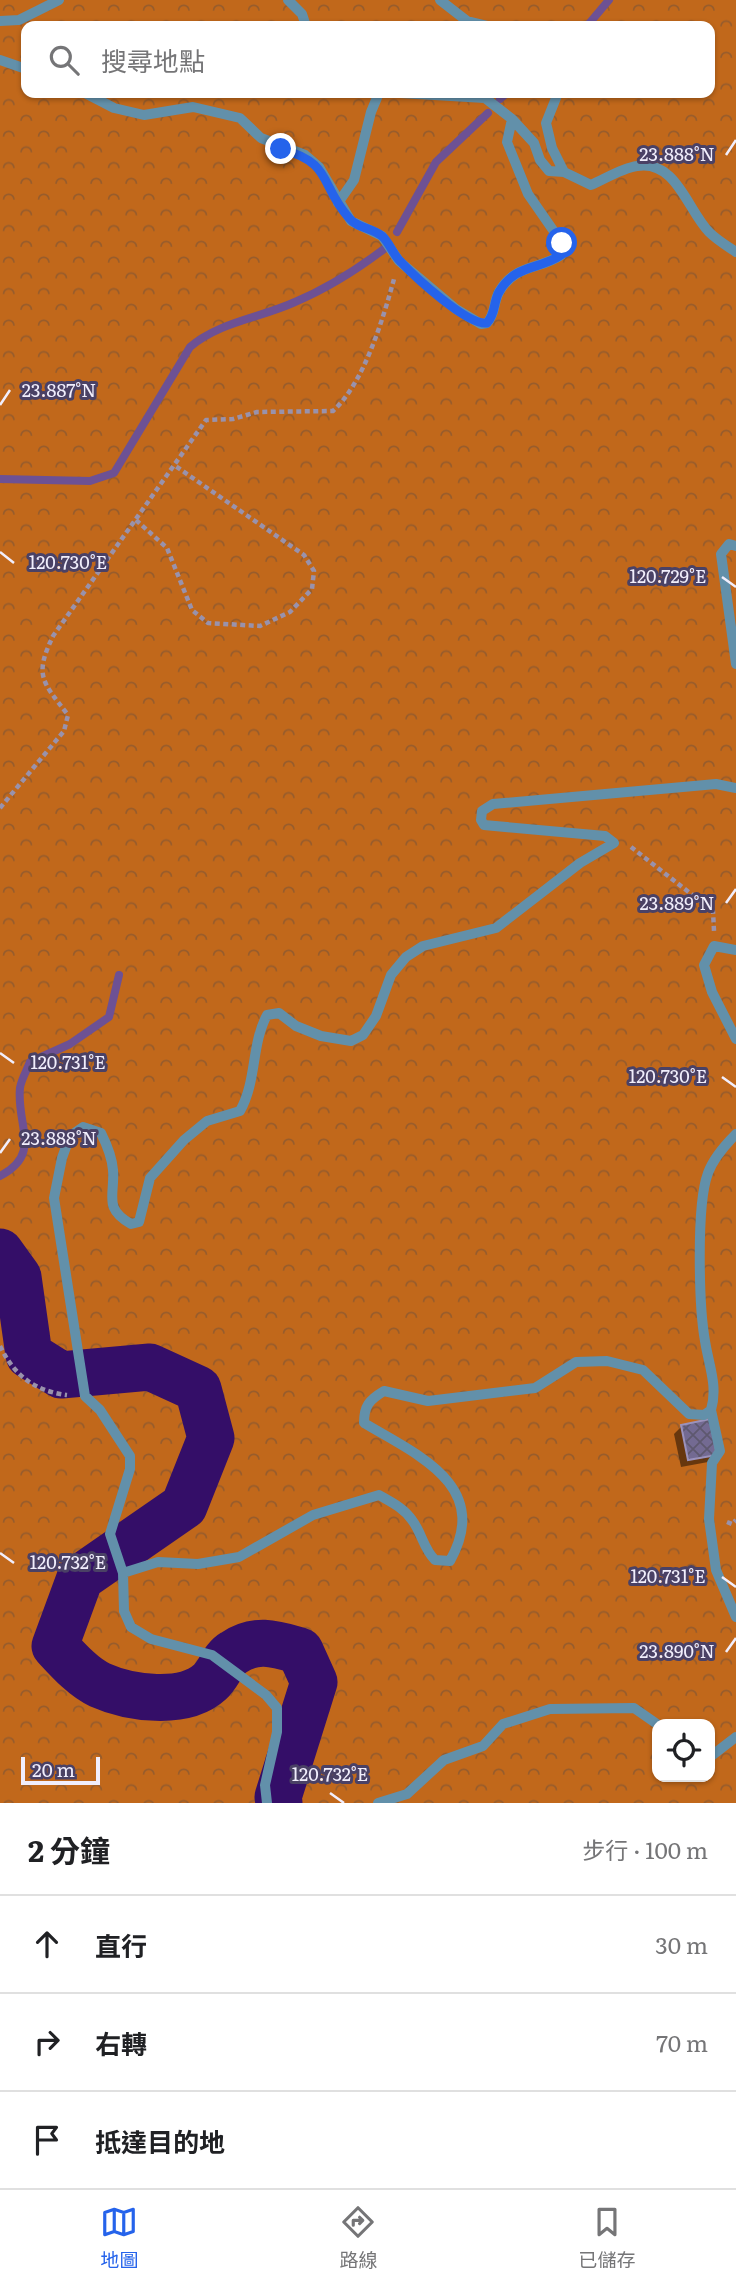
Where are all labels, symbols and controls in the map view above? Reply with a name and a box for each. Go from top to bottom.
search box [21,21,715,98]
text: 搜尋地點 [101,40,205,79]
icon: search [45,41,83,79]
route end [265,133,296,164]
text: 23.888°N [639,140,715,167]
route start [546,227,577,258]
text: 23.887°N [22,376,96,403]
text: 120.730°E [29,548,107,575]
text: 120.729°E [630,562,706,589]
text: 23.889°N [639,889,715,916]
text: 120.731°E [30,1048,106,1075]
text: 120.730°E [629,1062,707,1089]
text: 23.888°N [21,1124,97,1151]
text: 120.732°E [30,1548,106,1575]
text: 120.731°E [630,1562,706,1589]
text: 23.890°N [639,1637,715,1664]
map controls [652,1719,715,1782]
button: locate [652,1719,715,1782]
scale bar [21,1754,100,1786]
text: 20 m [32,1755,75,1783]
text: 120.732°E [292,1760,368,1787]
text: 2 分鐘 [28,1827,110,1871]
text: 步行 · 100 m [582,1832,708,1866]
icon: ahead [28,1925,66,1963]
text: 直行 [95,1925,147,1964]
text: 30 m [655,1927,708,1961]
icon: right [28,2023,66,2061]
text: 右轉 [95,2023,147,2062]
text: 70 m [656,2025,708,2059]
icon: arrive [28,2121,66,2159]
text: 抵達目的地 [95,2121,225,2160]
tab: 地圖 [100,2203,139,2273]
tab: 路線 [339,2203,378,2273]
tab: 已儲存 [578,2203,636,2273]

